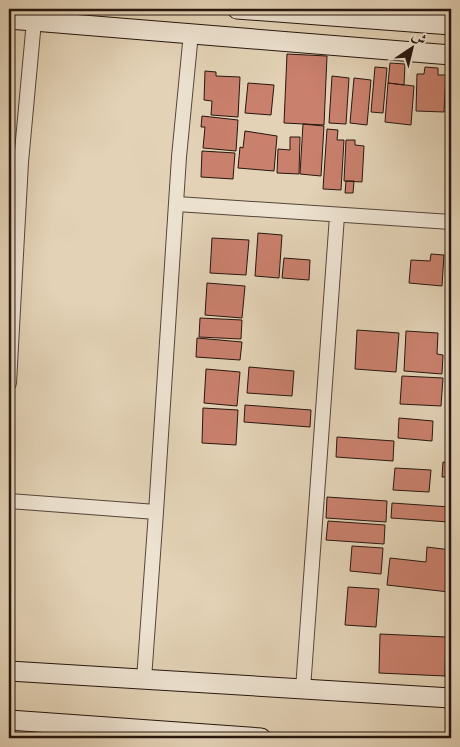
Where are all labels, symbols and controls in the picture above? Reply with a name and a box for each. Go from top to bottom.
north arrow [388,22,438,72]
text: ش [408,27,430,50]

